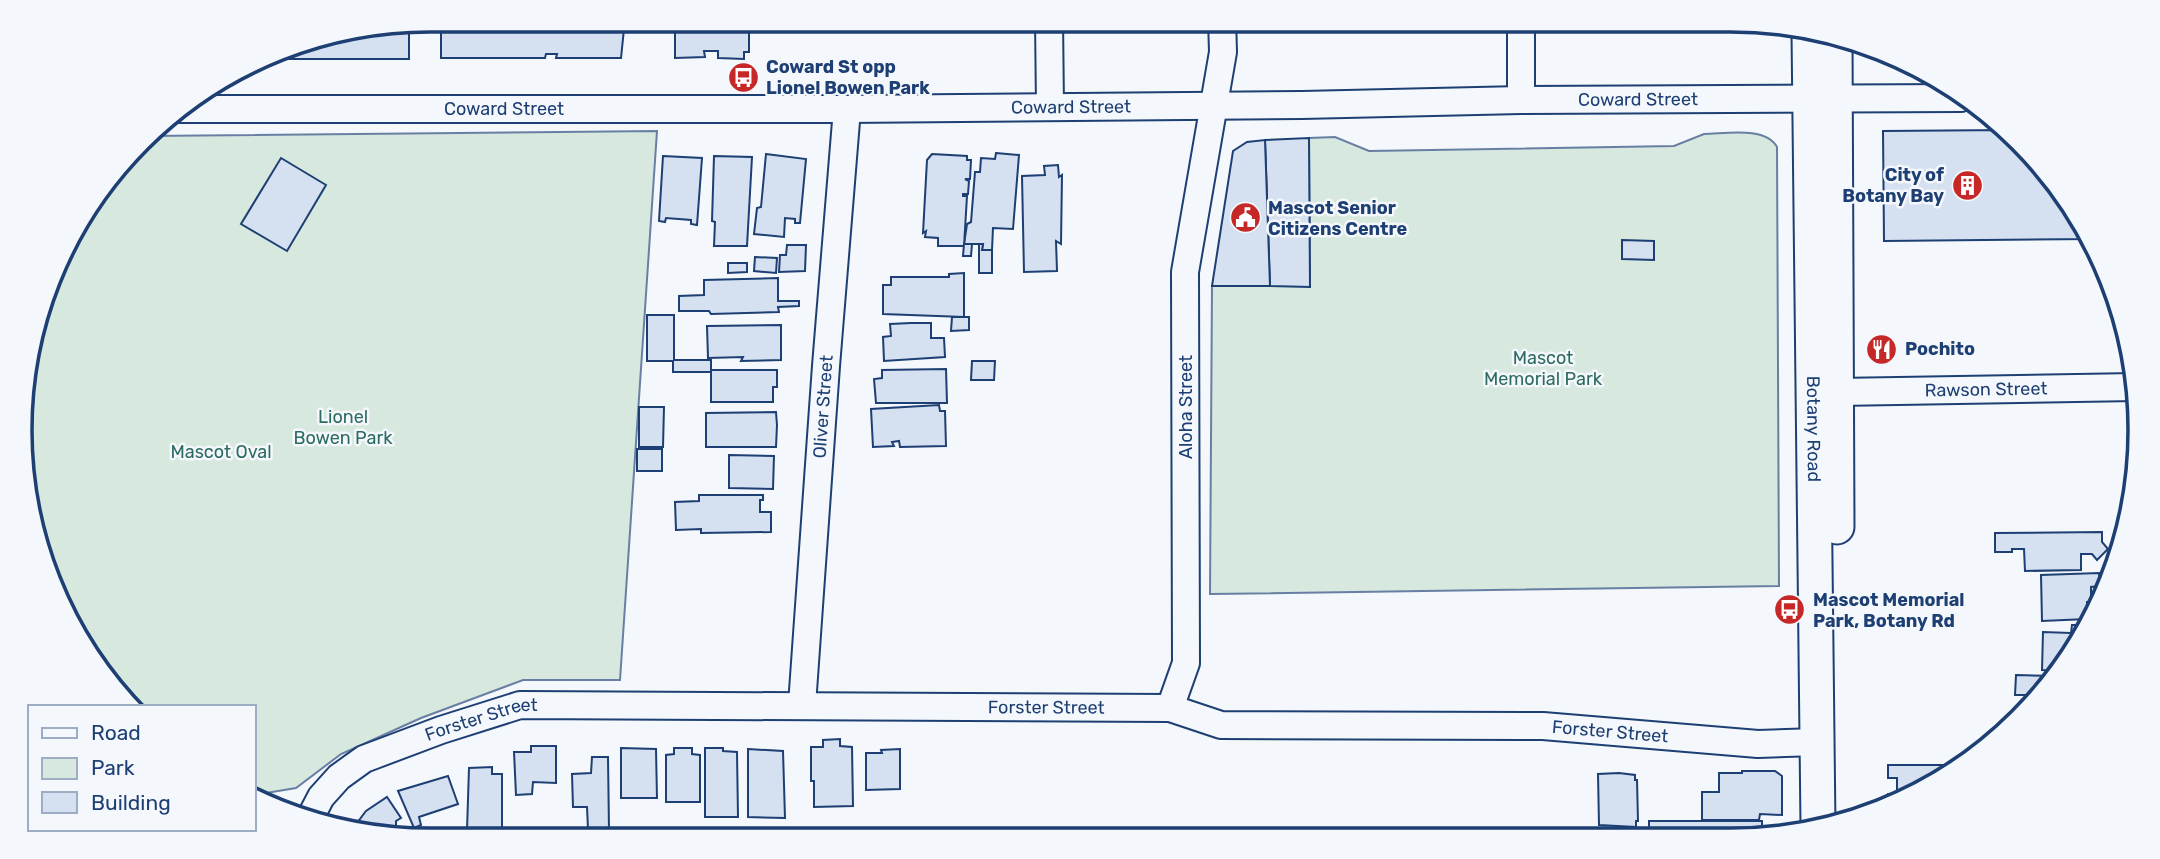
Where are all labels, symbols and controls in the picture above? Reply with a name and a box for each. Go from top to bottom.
place label: Coward St opp Lionel Bowen Park [766,56,930,99]
bus stop icon: Coward St opp Lionel Bowen Park [726,60,760,94]
street label: Coward Street [1578,88,1698,111]
street label: Coward Street [1011,96,1131,119]
street label: Coward Street [444,98,564,120]
place label: City of Botany Bay [1842,164,1944,207]
building icon: City of Botany Bay [1950,168,1984,202]
place label: Mascot Senior Citizens Centre [1268,197,1408,240]
public building icon: Mascot Senior Citizens Centre [1228,201,1262,235]
restaurant icon: Pochito [1865,332,1899,366]
place label: Pochito [1905,338,1975,360]
park label: Mascot Memorial Park [1484,347,1603,390]
street label: Oliver Street [808,354,838,459]
street label: Aloha Street [1175,355,1197,459]
street label: Botany Road [1802,376,1825,482]
street label: Rawson Street [1924,377,2048,402]
park label: Lionel Bowen Park [293,406,393,449]
park label: Mascot Oval [170,441,272,463]
place label: Mascot Memorial Park, Botany Rd [1813,589,1964,632]
bus stop icon: Mascot Memorial Park, Botany Rd [1773,593,1807,627]
street label: Forster Street [422,694,538,746]
street label: Forster Street [988,696,1105,719]
legend [28,705,256,831]
street label: Forster Street [1551,716,1669,747]
text: Road [91,720,141,745]
text: Park [91,755,135,780]
text: Building [91,790,171,815]

